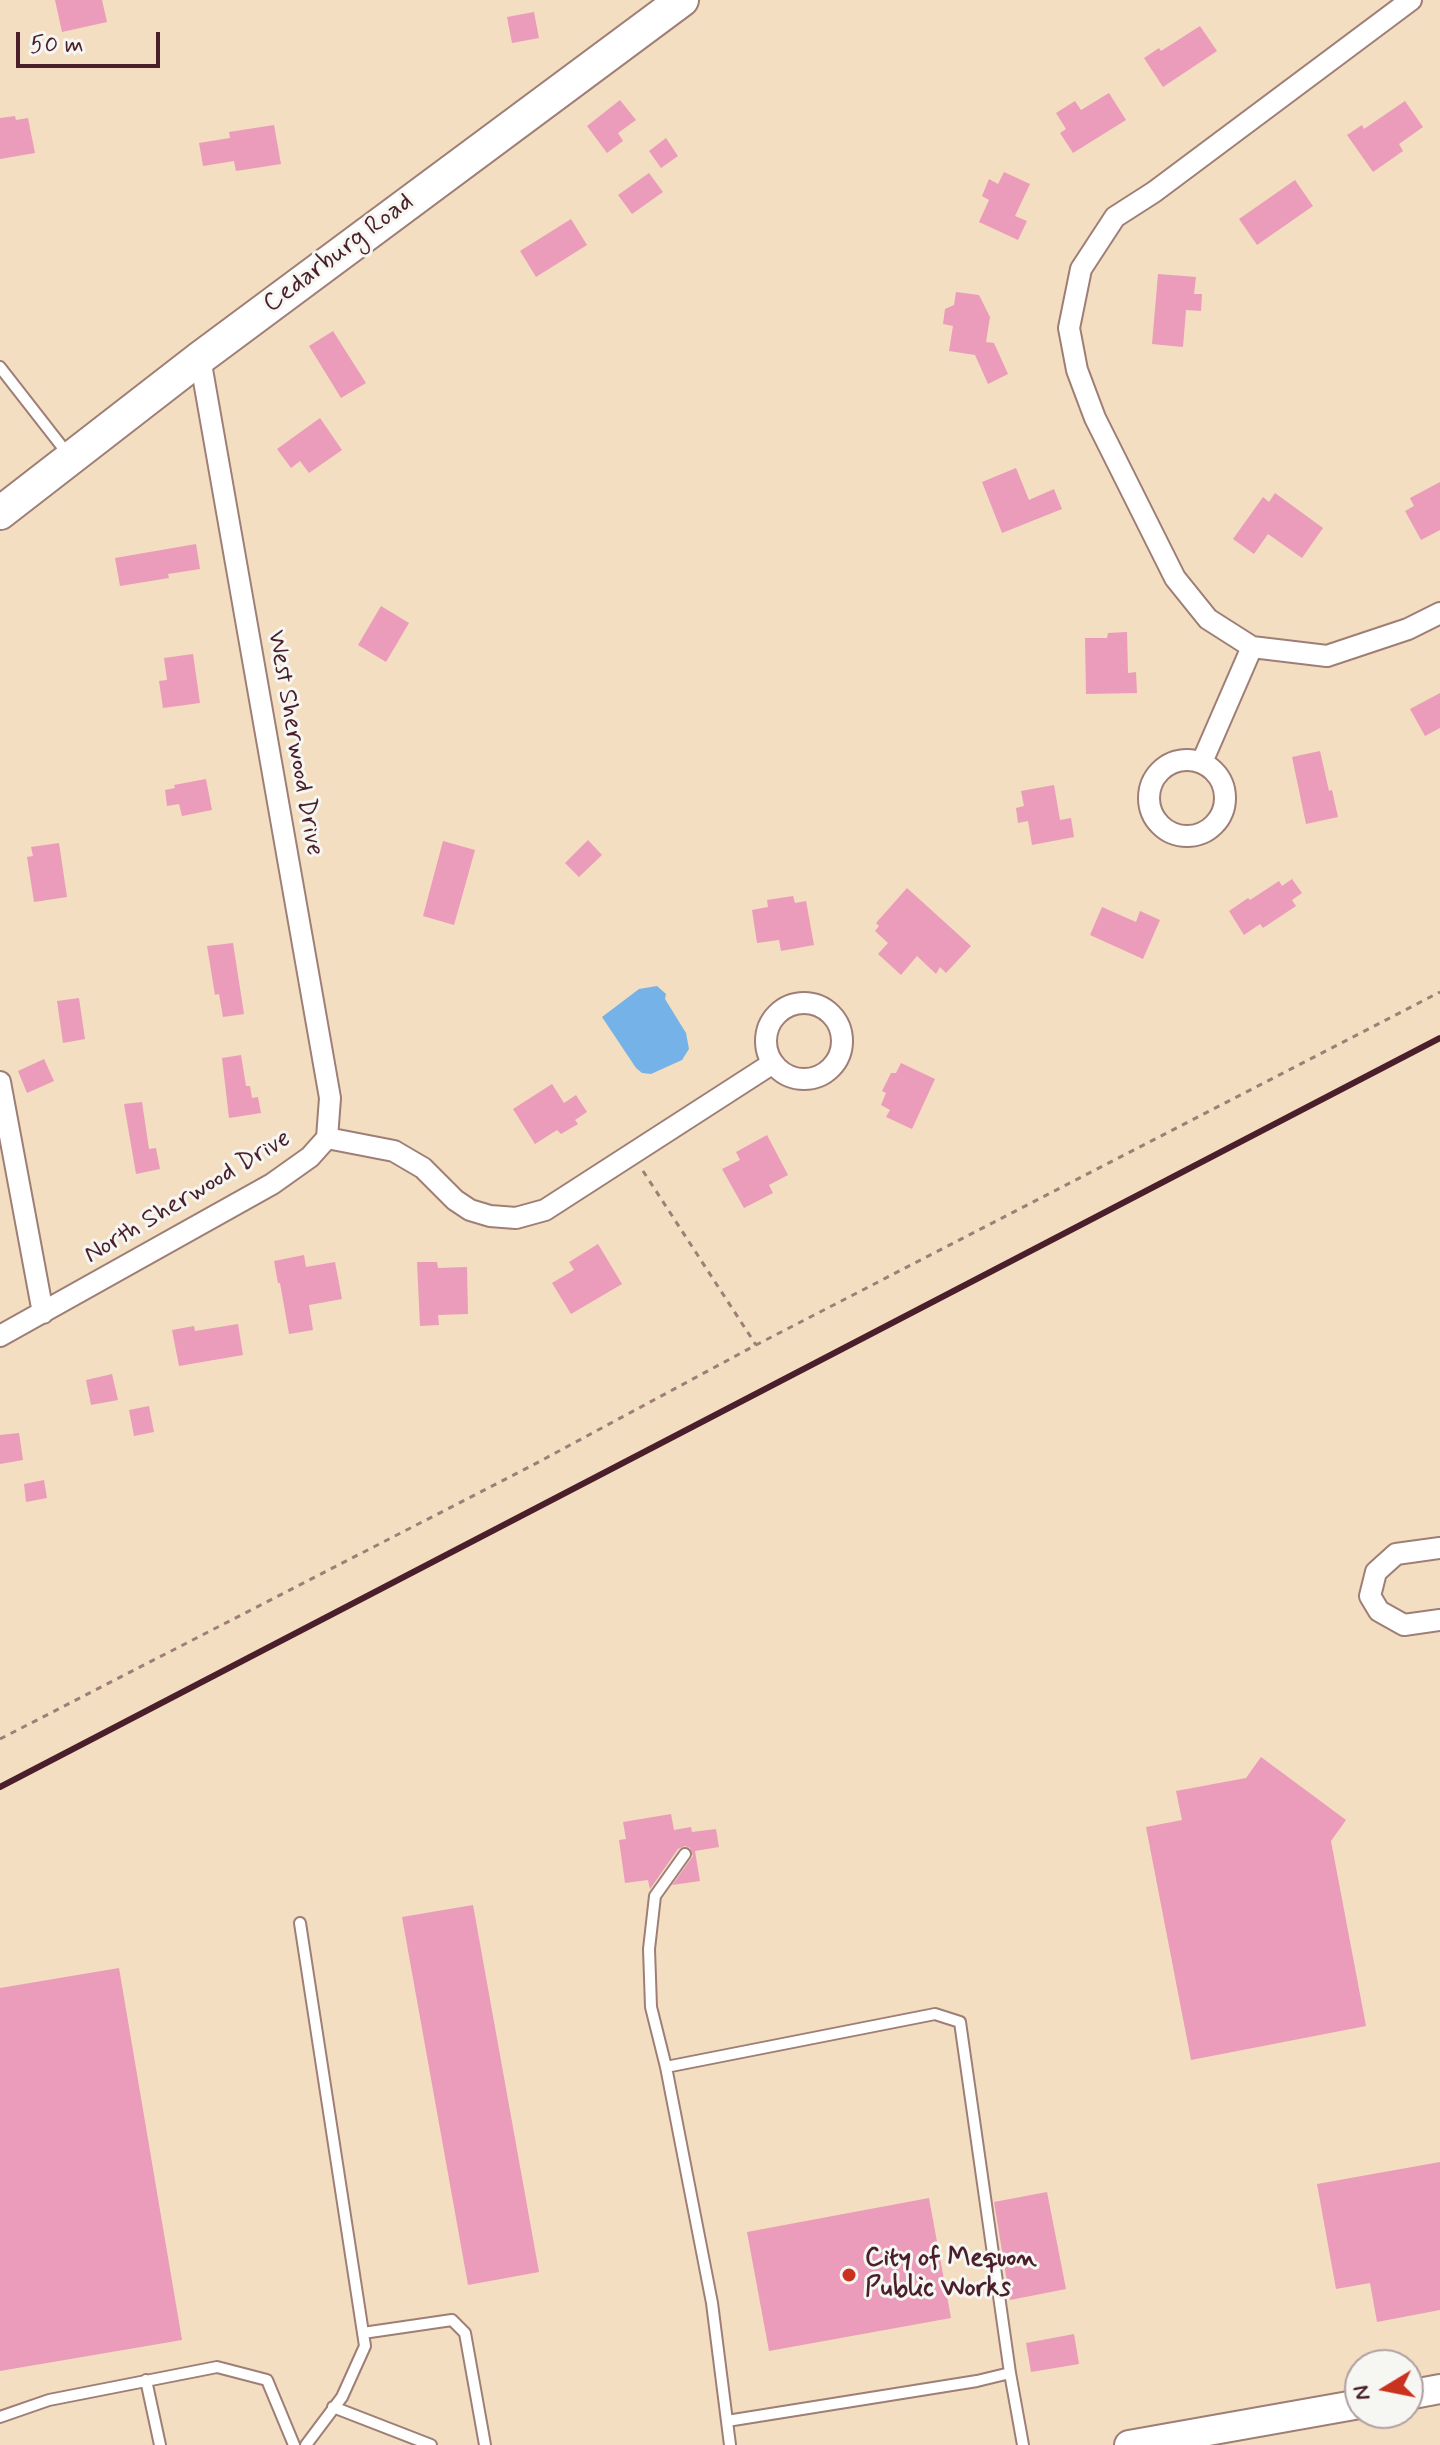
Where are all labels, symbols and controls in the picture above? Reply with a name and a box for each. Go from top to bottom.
scale bar [20,16,164,66]
text: 50 m [30,30,84,61]
street label: Cedarburg Road [258,187,420,321]
street label: West Sherwood Drive [259,628,329,858]
street label: North Sherwood Drive [79,1124,297,1272]
place label: City of Mequon Public Works [865,2244,1037,2306]
marker: City of Mequon Public Works [840,2266,858,2284]
north arrow [1344,2349,1424,2429]
text: N [1347,2383,1377,2402]

